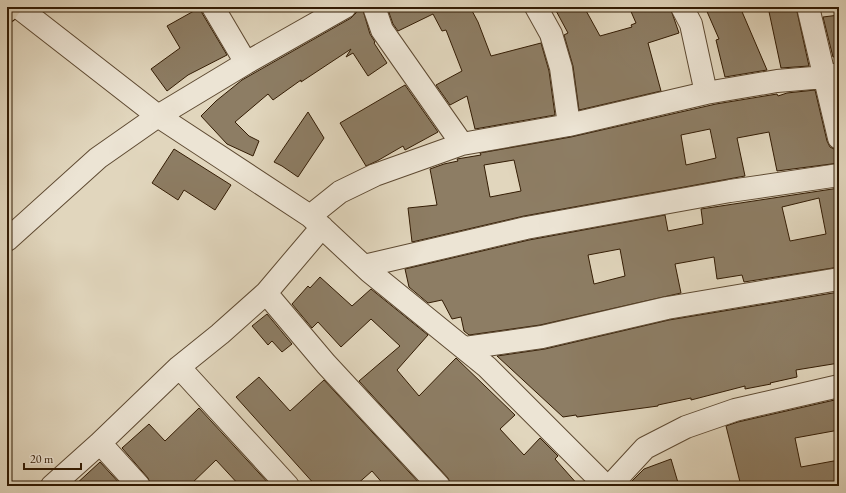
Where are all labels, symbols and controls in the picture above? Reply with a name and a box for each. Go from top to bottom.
scale bar [24,445,81,471]
text: 20 m [30,451,54,467]

